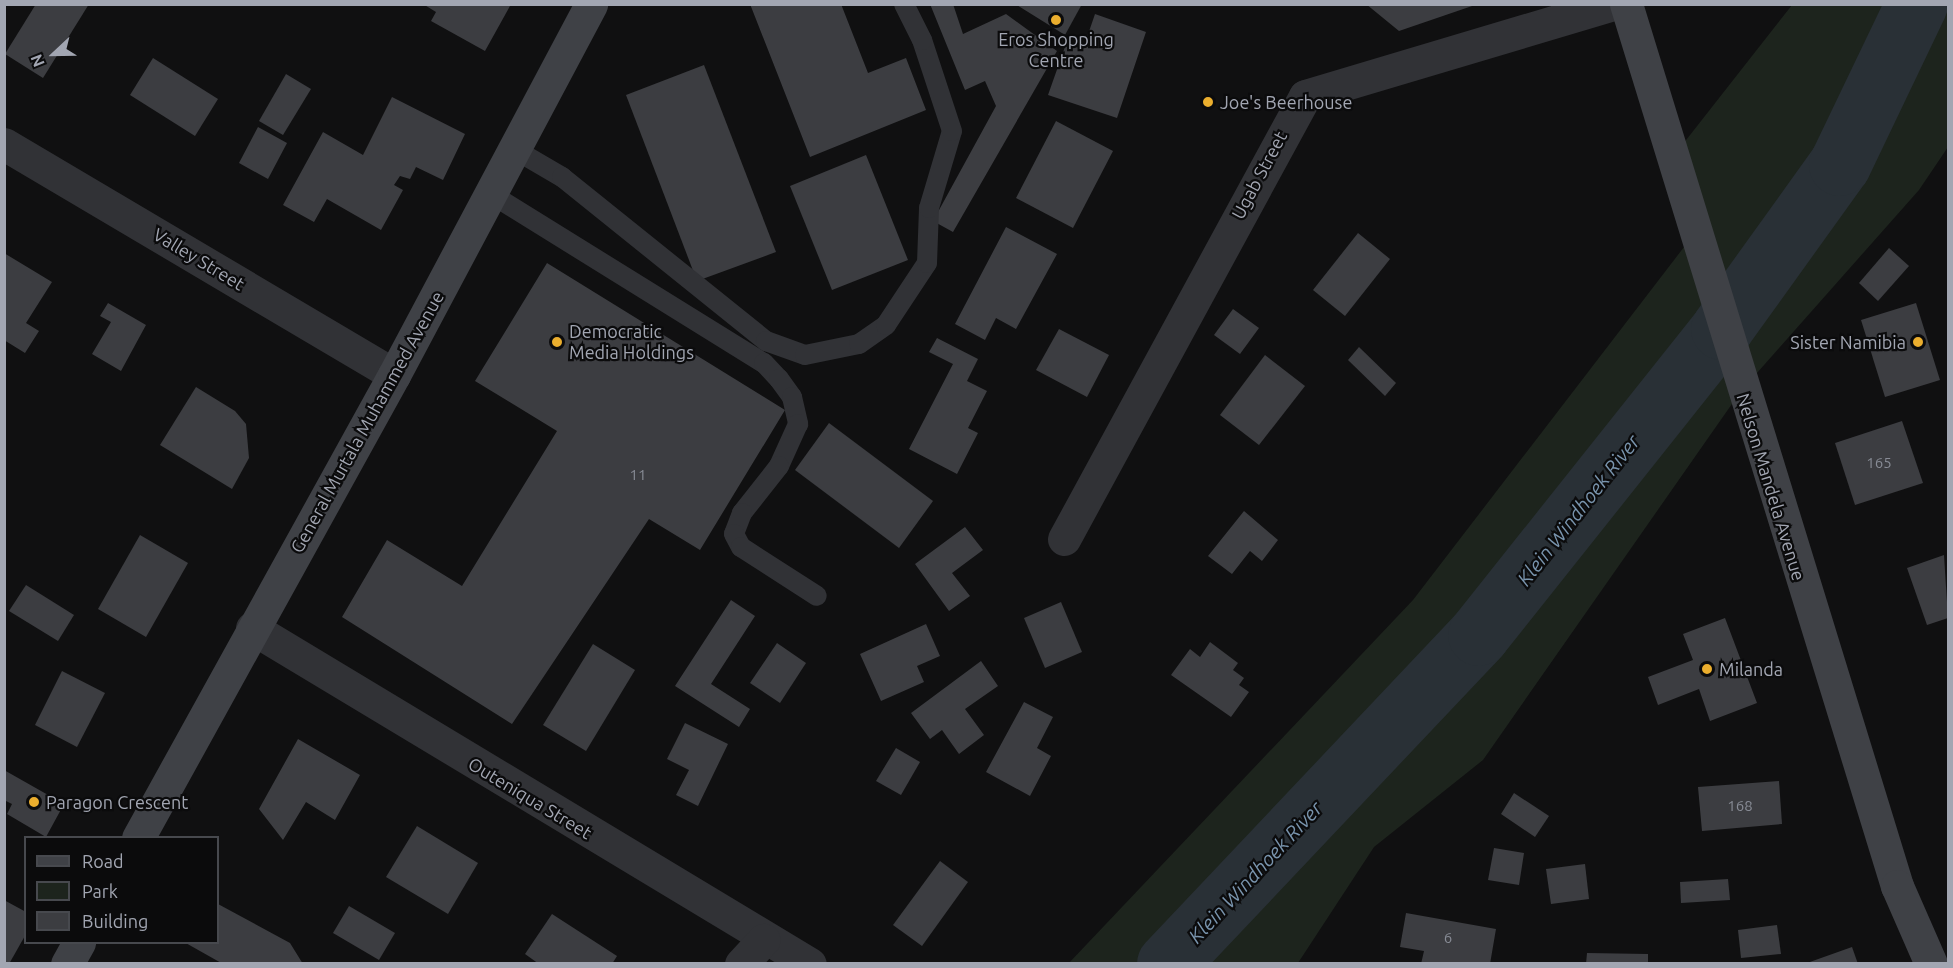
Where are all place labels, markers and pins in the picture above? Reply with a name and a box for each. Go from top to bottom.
marker: Eros Shopping Centre [1049,13,1063,27]
place label: Eros Shopping Centre [998,29,1114,72]
place label: Joe's Beerhouse [1220,91,1352,113]
marker: Joe's Beerhouse [1201,95,1215,109]
place label: Democratic Media Holdings [569,321,694,364]
place label: Sister Namibia [1790,331,1906,353]
marker: Democratic Media Holdings [550,335,564,349]
marker: Sister Namibia [1911,335,1925,349]
place label: Milanda [1719,658,1783,680]
marker: Milanda [1700,662,1714,676]
place label: Paragon Crescent [46,791,188,813]
marker: Paragon Crescent [27,795,41,809]

